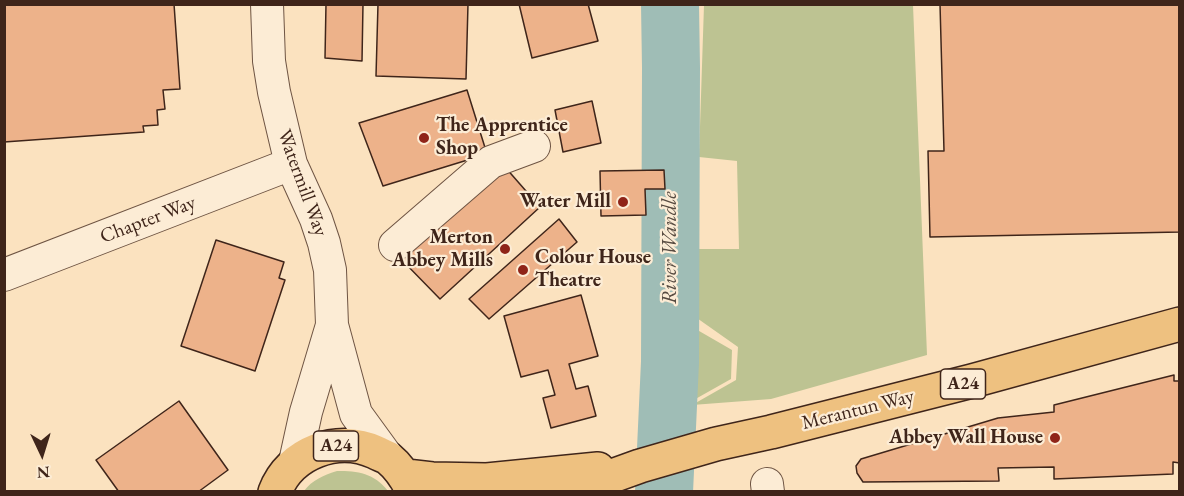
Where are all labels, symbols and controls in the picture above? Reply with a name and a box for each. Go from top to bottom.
place label: The Apprentice Shop [436,114,568,161]
street label: Watermill Way [272,126,332,240]
marker: The Apprentice Shop [417,131,431,145]
place label: Water Mill [520,190,611,214]
street label: Chapter Way [97,191,199,249]
water label: River Wandle [657,192,683,304]
marker: Water Mill [616,195,630,209]
place label: Merton Abbey Mills [392,226,493,273]
marker: Merton Abbey Mills [498,242,512,256]
place label: Colour House Theatre [535,246,651,293]
marker: Colour House Theatre [516,263,530,277]
road number: A24 [940,369,986,399]
street label: Merantun Way [799,384,917,436]
north arrow [12,424,72,484]
place label: Abbey Wall House [889,426,1043,450]
road number: A24 [314,431,358,461]
marker: Abbey Wall House [1048,431,1062,445]
text: N [36,462,50,483]

